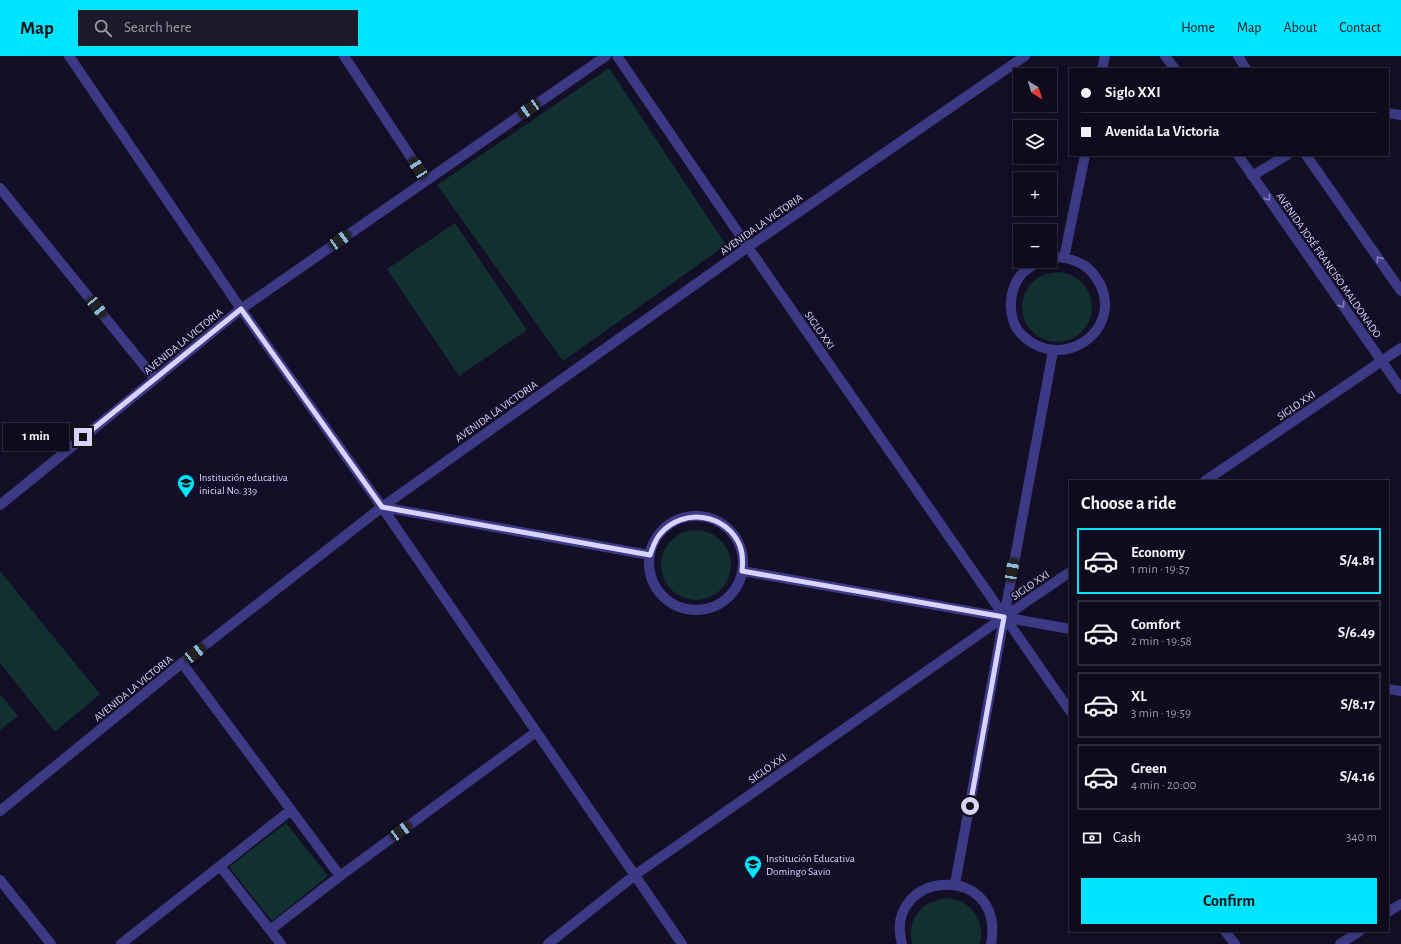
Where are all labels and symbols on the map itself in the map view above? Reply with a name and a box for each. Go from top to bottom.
north arrow [1013,68,1057,112]
car [516,97,542,121]
car [406,155,430,181]
street label: AVENIDA JOSÉ FRANCISO MALDONADO [1274,190,1384,340]
street label: AVENIDA LA VICTORIA [718,191,805,257]
one-way arrow [1263,194,1270,201]
car [327,228,353,252]
one-way arrow [1376,256,1384,263]
car [85,294,109,320]
one-way arrow [1337,301,1345,308]
street label: AVENIDA LA VICTORIA [142,306,225,376]
street label: SIGLO XXI [803,309,837,351]
street label: AVENIDA LA VICTORIA [453,378,540,444]
street label: SIGLO XXI [1275,389,1317,422]
callout: 1 min [3,423,69,451]
route end [74,428,92,446]
place label: Institución educativa inicial No. 339 [199,472,288,496]
school or university icon: Institución educativa inicial No. 339 [176,473,196,498]
car [1004,557,1020,583]
street label: SIGLO XXI [1009,569,1051,602]
car [182,641,208,665]
street label: AVENIDA LA VICTORIA [92,653,175,723]
street label: SIGLO XXI [746,751,788,785]
route start [961,797,979,815]
car [388,819,414,843]
place label: Institución Educativa Domingo Savio [766,853,855,877]
school or university icon: Institución Educativa Domingo Savio [743,854,763,879]

